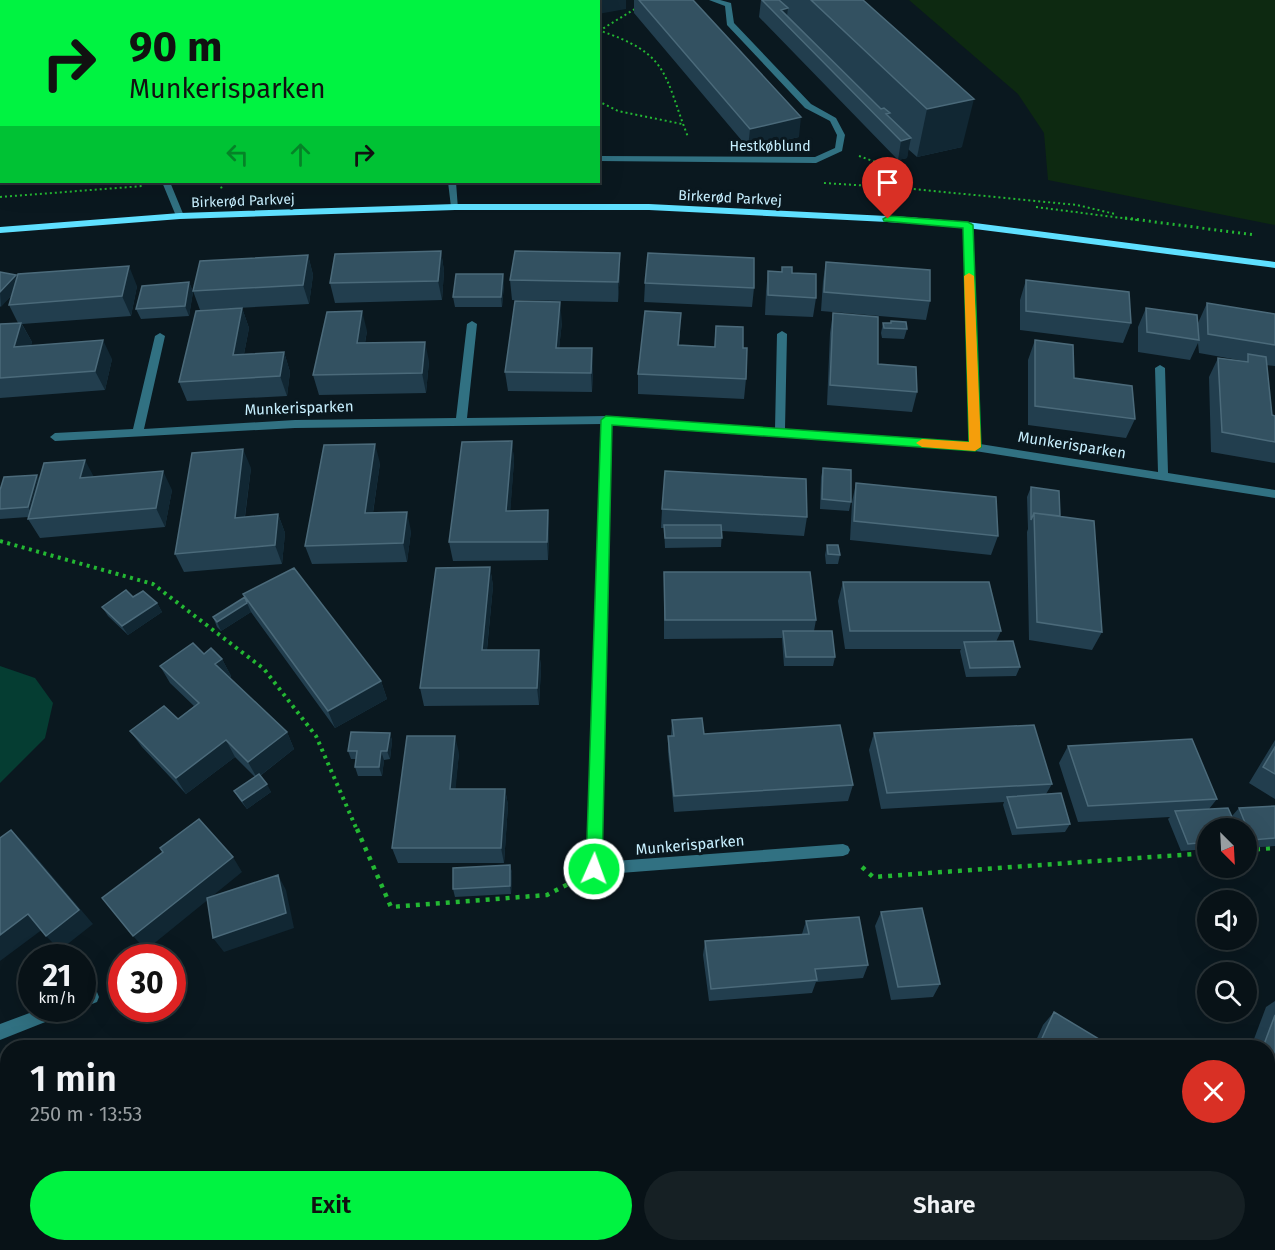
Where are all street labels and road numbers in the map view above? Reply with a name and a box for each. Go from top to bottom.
street label: Hestkøblund [729,138,811,155]
street label: Birkerød Parkvej [678,187,782,209]
street label: Birkerød Parkvej [191,191,295,211]
street label: Munkerisparken [244,397,354,419]
street label: Munkerisparken [1017,428,1127,462]
street label: Munkerisparken [635,831,745,859]

